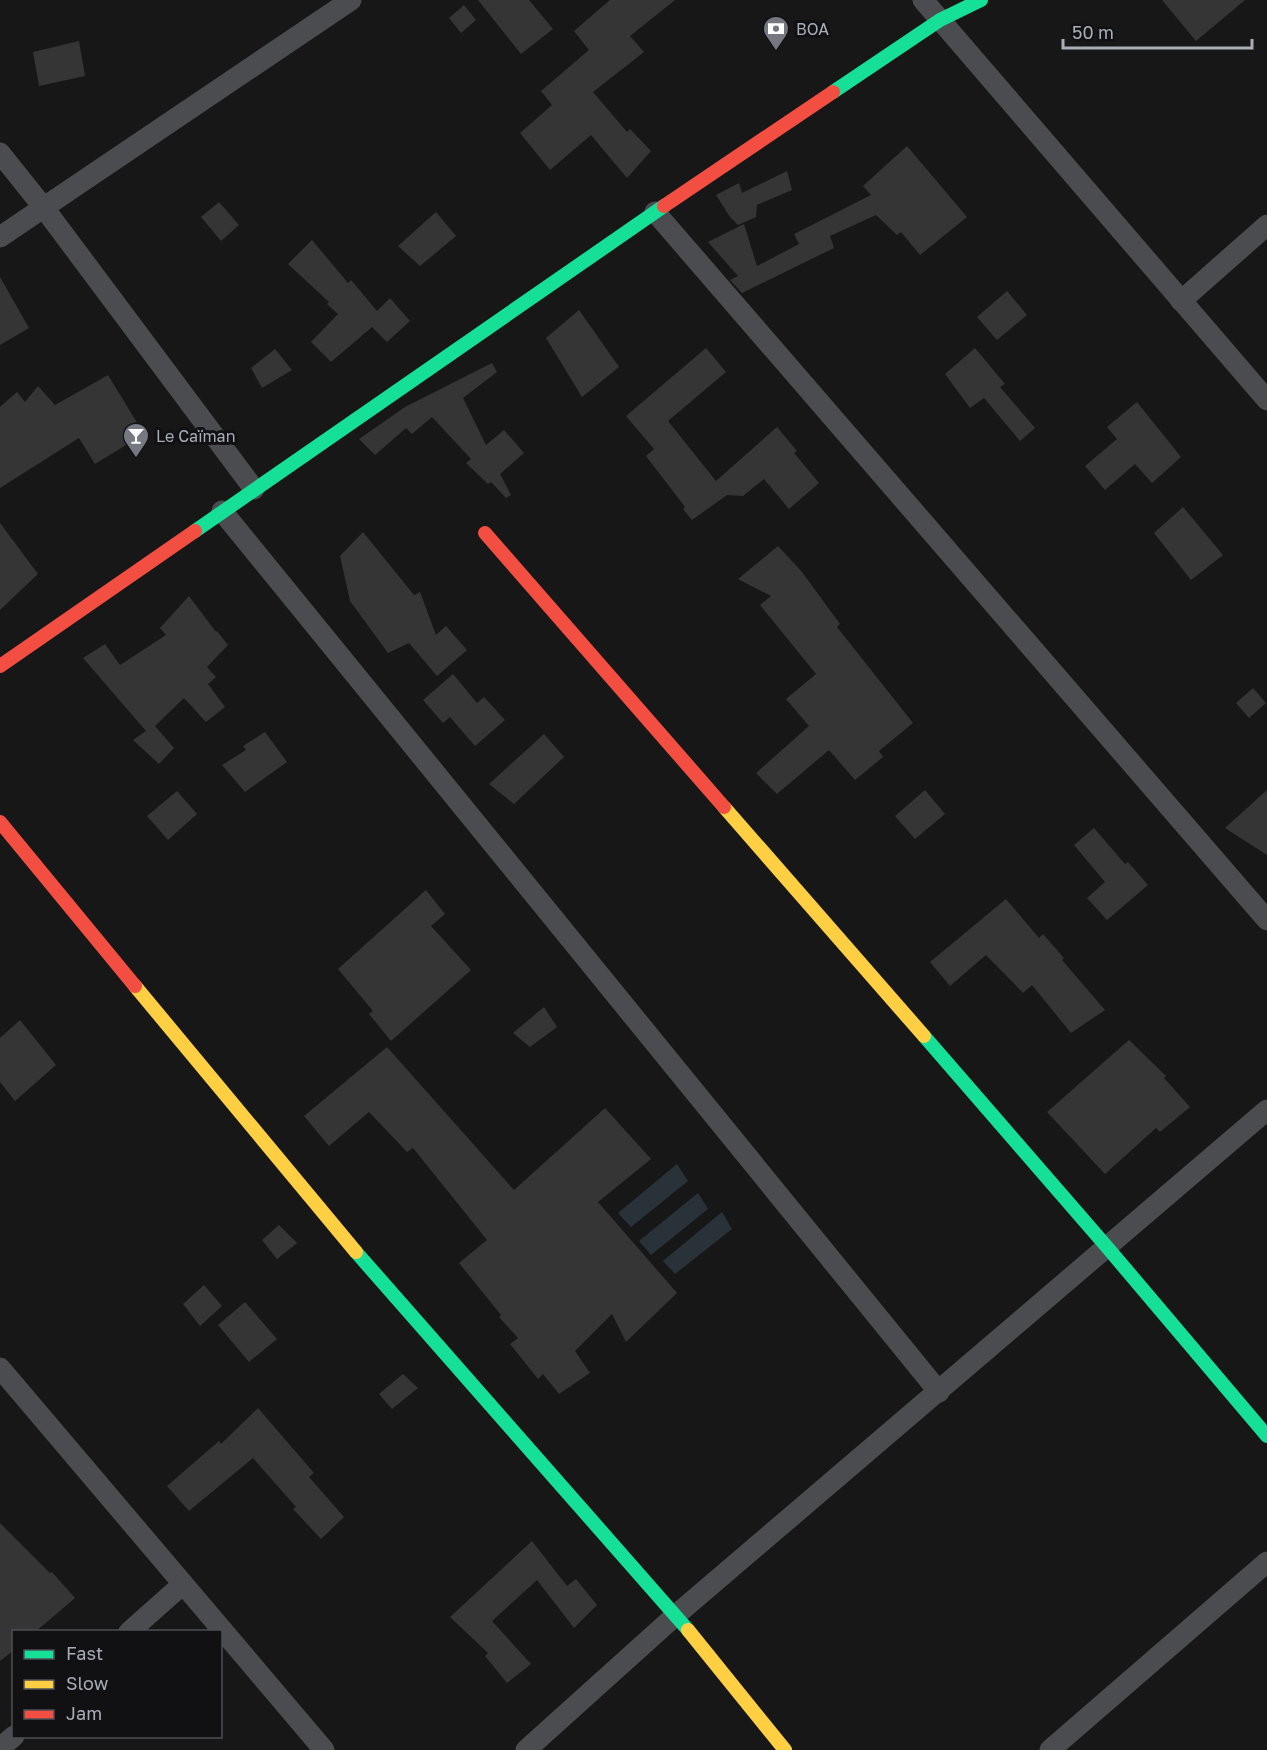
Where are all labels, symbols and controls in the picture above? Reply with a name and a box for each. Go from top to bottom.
scale bar [1063,12,1252,50]
bank icon: BOA [761,14,791,52]
place label: BOA [796,19,829,39]
text: 50 m [1072,21,1114,43]
bar icon: Le Caïman [121,421,151,459]
place label: Le Caïman [156,426,236,446]
legend [12,1630,222,1738]
text: Fast [66,1642,103,1664]
text: Slow [66,1672,109,1694]
text: Jam [66,1702,102,1724]

